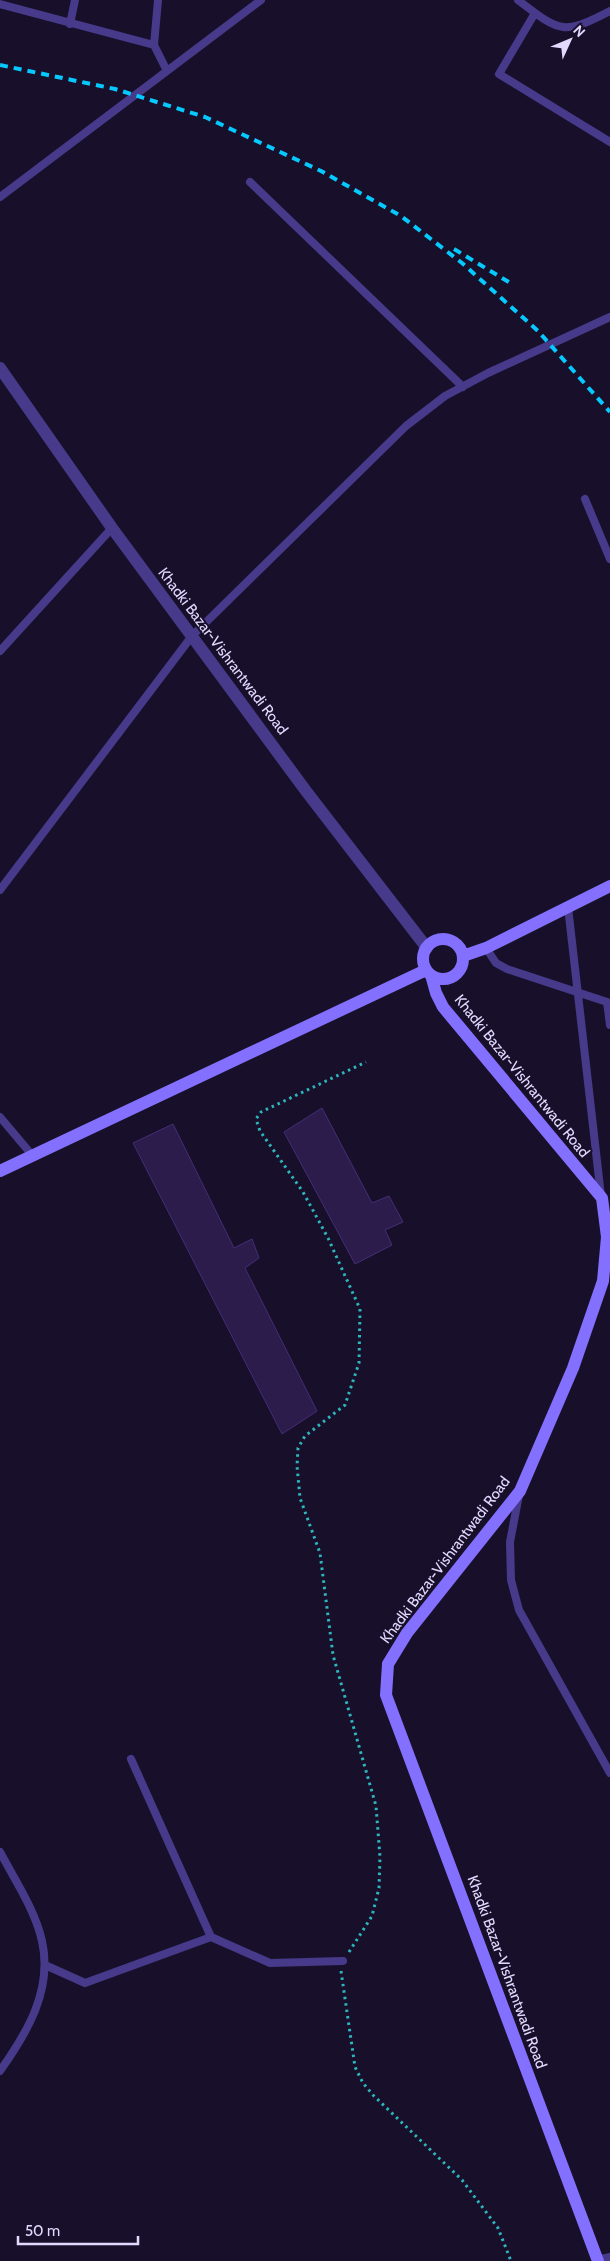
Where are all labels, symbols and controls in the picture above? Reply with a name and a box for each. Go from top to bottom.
north arrow [545,15,595,65]
text: N [569,21,589,41]
street label: Khadki Bazar-Vishrantwadi Road [154,564,292,738]
street label: Khadki Bazar-Vishrantwadi Road [451,991,593,1161]
street label: Khadki Bazar-Vishrantwadi Road [376,1473,514,1647]
street label: Khadki Bazar-Vishrantwadi Road [464,1873,550,2071]
scale bar [18,2214,138,2246]
text: 50 m [25,2222,60,2240]

